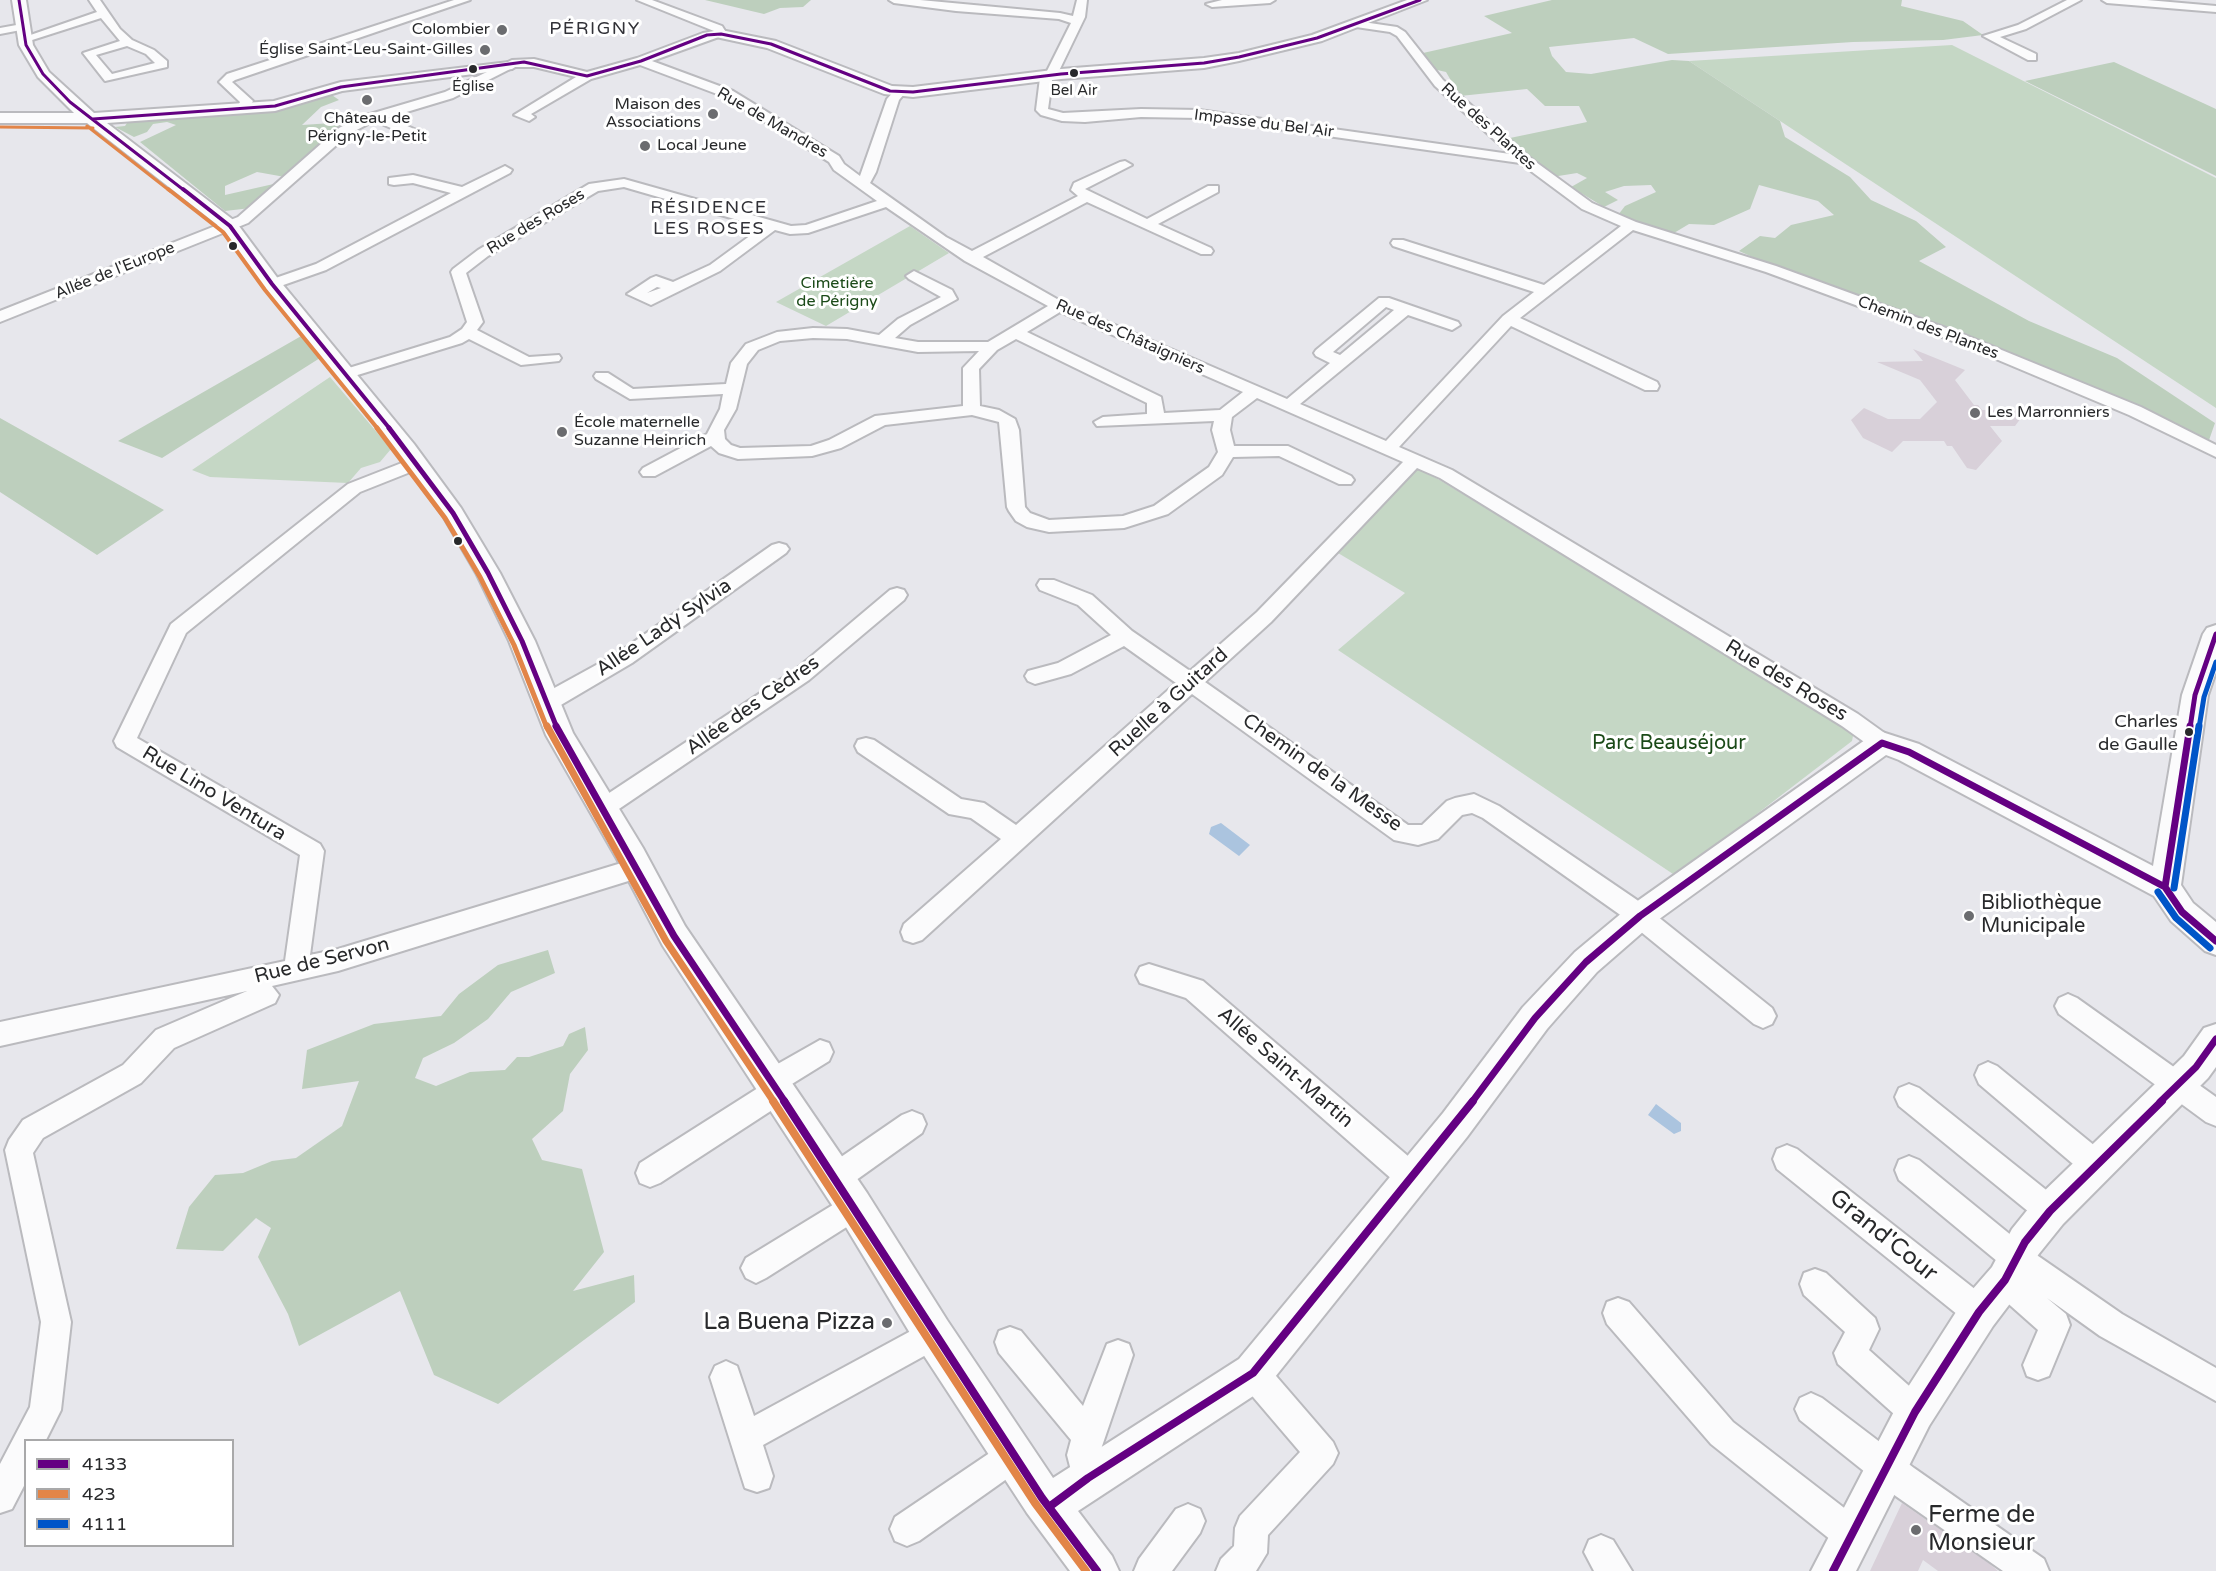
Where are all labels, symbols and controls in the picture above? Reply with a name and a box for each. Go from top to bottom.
district label: PÉRIGNY [549,18,641,40]
place label: Colombier [412,20,490,40]
marker: Colombier [495,23,509,37]
place label: Église Saint-Leu-Saint-Gilles [259,40,473,60]
marker: Église Saint-Leu-Saint-Gilles [478,43,492,57]
marker: Église [467,63,479,75]
marker: Bel Air [1068,67,1080,79]
place label: Église [452,78,494,96]
street label: Rue des Plantes [1437,79,1539,175]
place label: Bel Air [1050,82,1098,100]
street label: Rue de Mandres [713,84,831,162]
marker: Château de Périgny-le-Petit [360,93,374,107]
place label: Maison des Associations [605,95,701,133]
street label: Impasse du Bel Air [1193,106,1335,142]
marker: Maison des Associations [706,107,720,121]
place label: Château de Périgny-le-Petit [307,109,427,147]
place label: Local Jeune [657,136,747,156]
marker: Local Jeune [638,139,652,153]
street label: Rue des Roses [484,185,588,259]
district label: RÉSIDENCE LES ROSES [650,197,768,240]
street label: Allée de l'Europe [52,238,178,304]
unlabelled marker [227,240,239,252]
park label: Cimetière de Périgny [796,274,878,312]
street label: Chemin des Plantes [1855,292,2001,364]
street label: Rue des Châtaigniers [1053,296,1207,378]
place label: Les Marronniers [1987,403,2110,423]
marker: Les Marronniers [1968,406,1982,420]
place label: École maternelle Suzanne Heinrich [574,413,706,451]
marker: École maternelle Suzanne Heinrich [555,425,569,439]
unlabelled marker [452,535,464,547]
street label: Allée Lady Sylvia [592,574,736,682]
street label: Rue des Roses [1720,635,1852,727]
street label: Ruelle à Guitard [1105,643,1233,763]
street label: Allée des Cèdres [682,651,824,761]
street label: Chemin de la Messe [1237,709,1407,837]
place label: Charles de Gaulle [2098,711,2178,754]
marker: Charles de Gaulle [2183,726,2195,738]
park label: Parc Beauséjour [1592,732,1746,756]
street label: Rue Lino Ventura [138,742,290,846]
place label: Bibliothèque Municipale [1981,892,2102,939]
marker: Bibliothèque Municipale [1962,909,1976,923]
street label: Rue de Servon [252,933,392,989]
street label: Allée Saint-Martin [1212,1003,1358,1133]
street label: Grand'Cour [1823,1184,1943,1288]
place label: La Buena Pizza [703,1309,875,1337]
marker: La Buena Pizza [880,1316,894,1330]
legend [24,1439,234,1547]
text: 4133 [82,1453,127,1475]
text: 423 [82,1483,116,1505]
place label: Ferme de Monsieur [1928,1502,2035,1558]
text: 4111 [82,1513,127,1535]
marker: Ferme de Monsieur [1909,1523,1923,1537]

